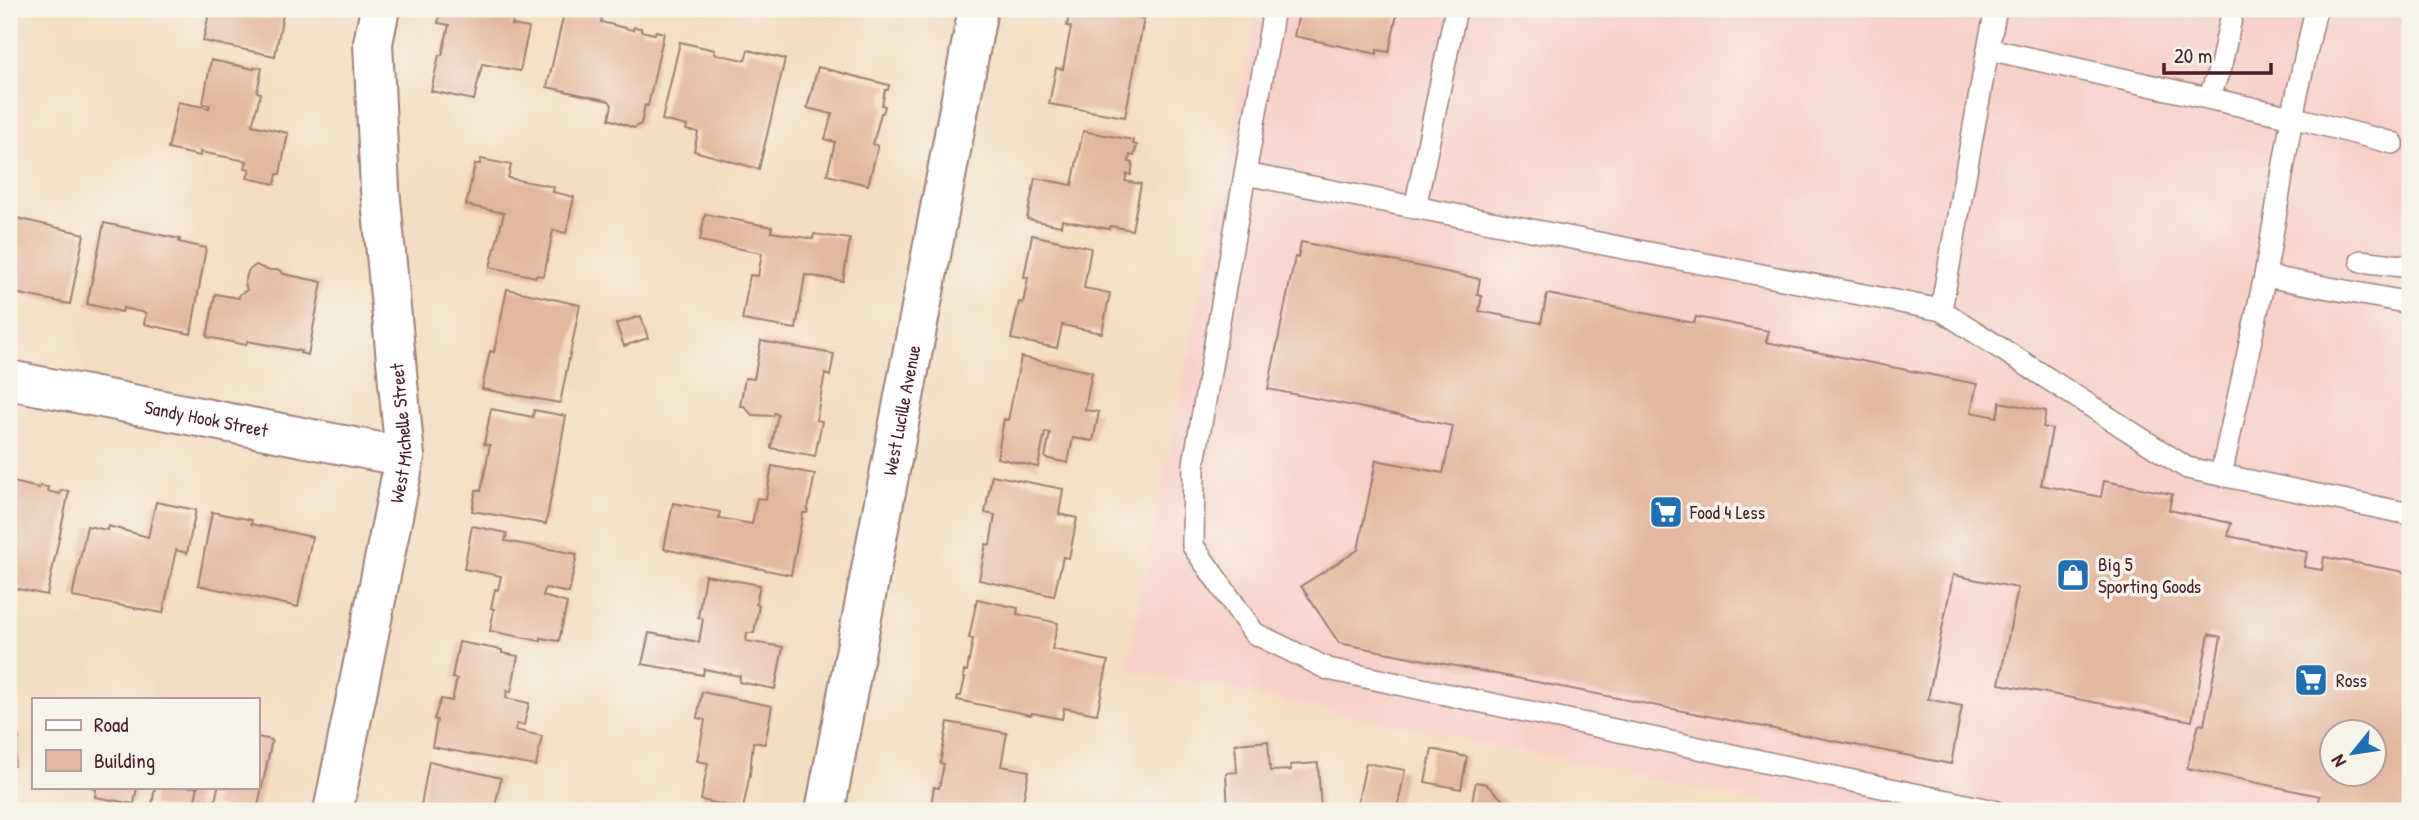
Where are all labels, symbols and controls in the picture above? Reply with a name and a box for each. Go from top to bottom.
scale bar [2164,32,2270,76]
text: 20 m [2174,41,2212,70]
street label: West Lucille Avenue [876,342,927,478]
street label: West Michelle Street [383,362,418,505]
street label: Sandy Hook Street [142,394,271,443]
supermarket icon: Food 4 Less [1647,493,1685,531]
place label: Food 4 Less [1689,499,1765,525]
place label: Big 5 Sporting Goods [2098,551,2201,599]
shop icon: Big 5 Sporting Goods [2054,556,2092,594]
supermarket icon: Ross [2292,661,2330,699]
place label: Ross [2336,667,2367,693]
legend [32,698,259,788]
text: Road [94,710,128,739]
north arrow [2318,718,2388,788]
text: Building [94,746,155,775]
text: N [2324,751,2352,772]

